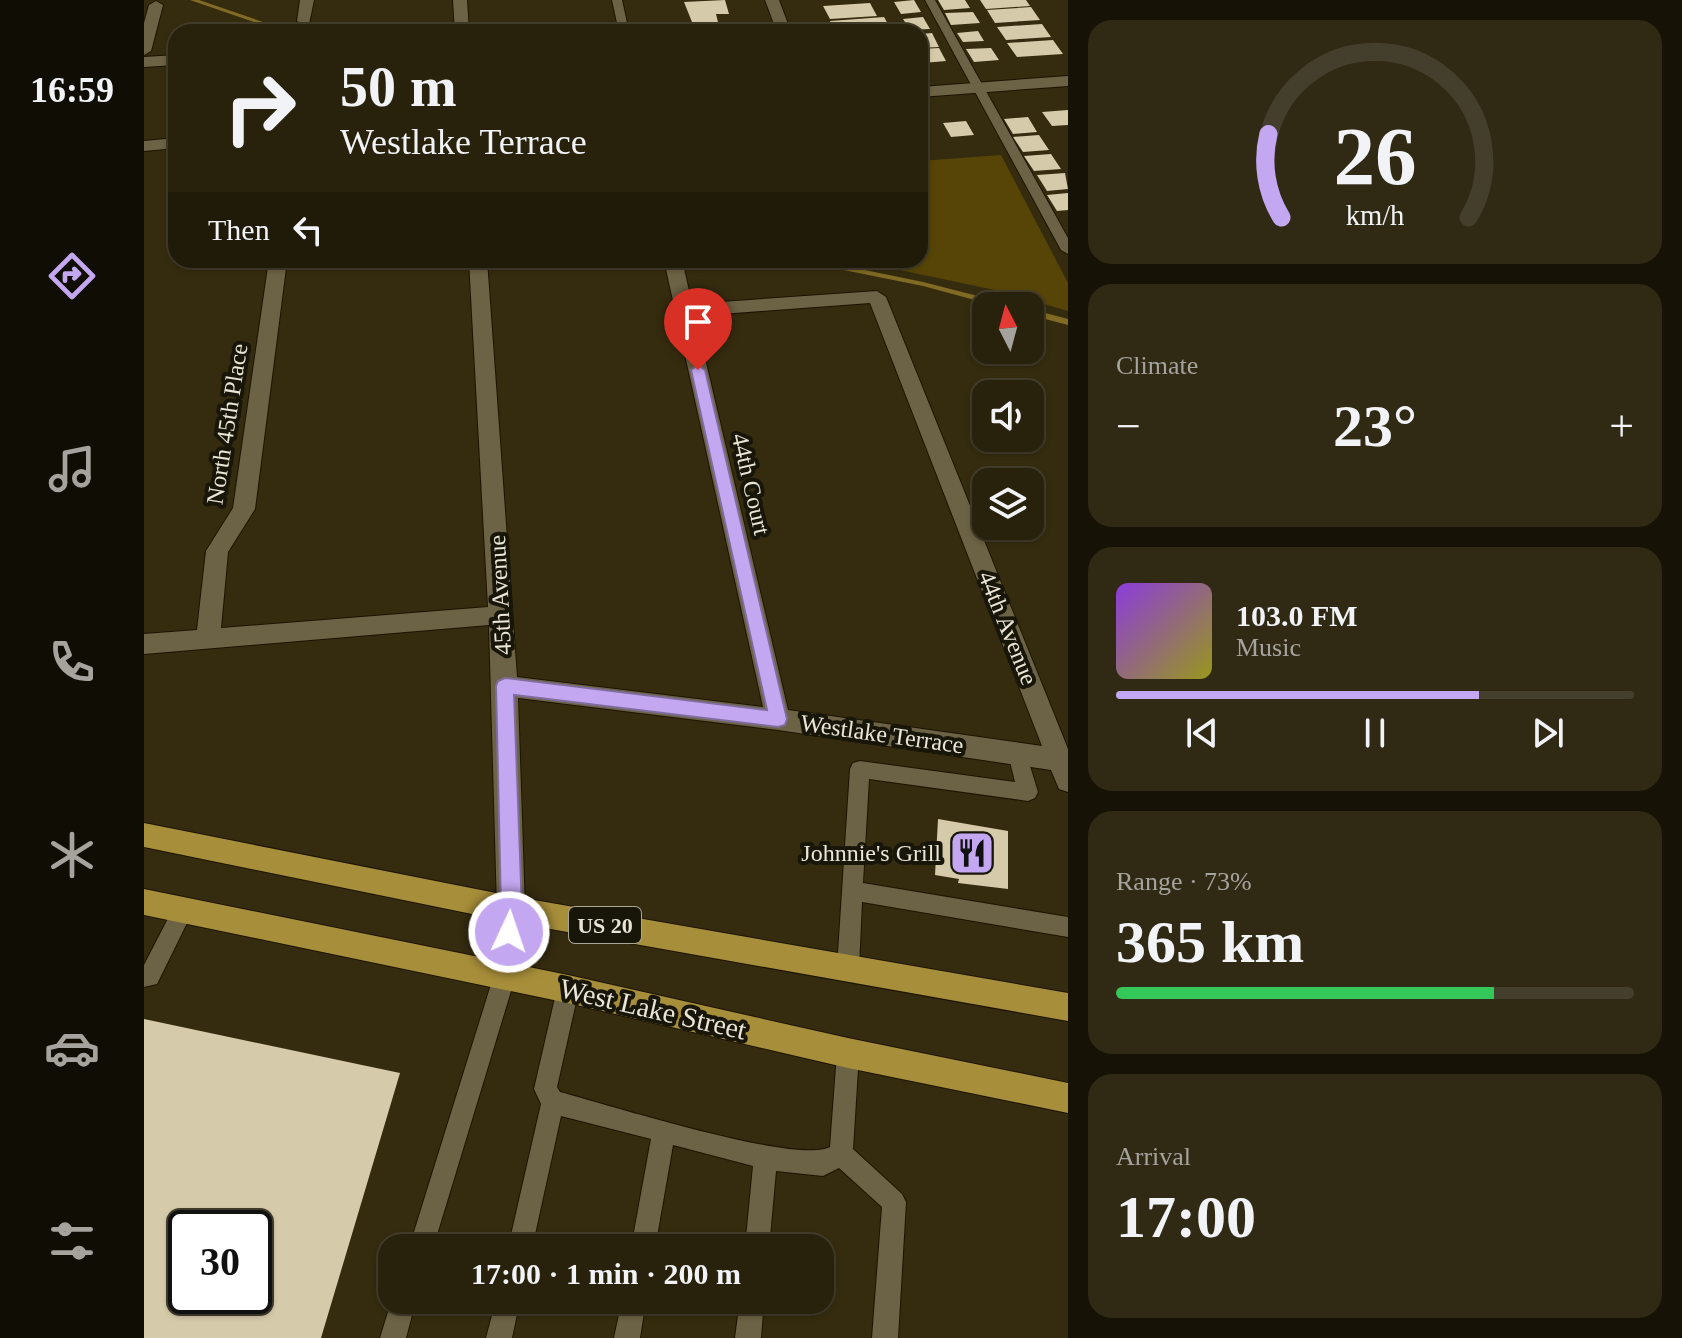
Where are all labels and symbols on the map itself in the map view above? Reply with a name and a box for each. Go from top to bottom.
pin [664,288,732,370]
north arrow [972,292,1044,364]
street label: North 45th Place [201,342,253,506]
street label: 44th Court [727,431,775,538]
street label: 45th Avenue [484,534,516,656]
street label: 44th Avenue [973,567,1043,689]
street label: Westlake Terrace [799,710,965,758]
restaurant icon: Johnnie's Grill [948,829,996,877]
place label: Johnnie's Grill [801,840,941,866]
position arrow [467,890,551,974]
road number: US 20 [569,907,641,943]
street label: West Lake Street [557,972,750,1046]
speed limit sign: 30 [168,1210,272,1314]

